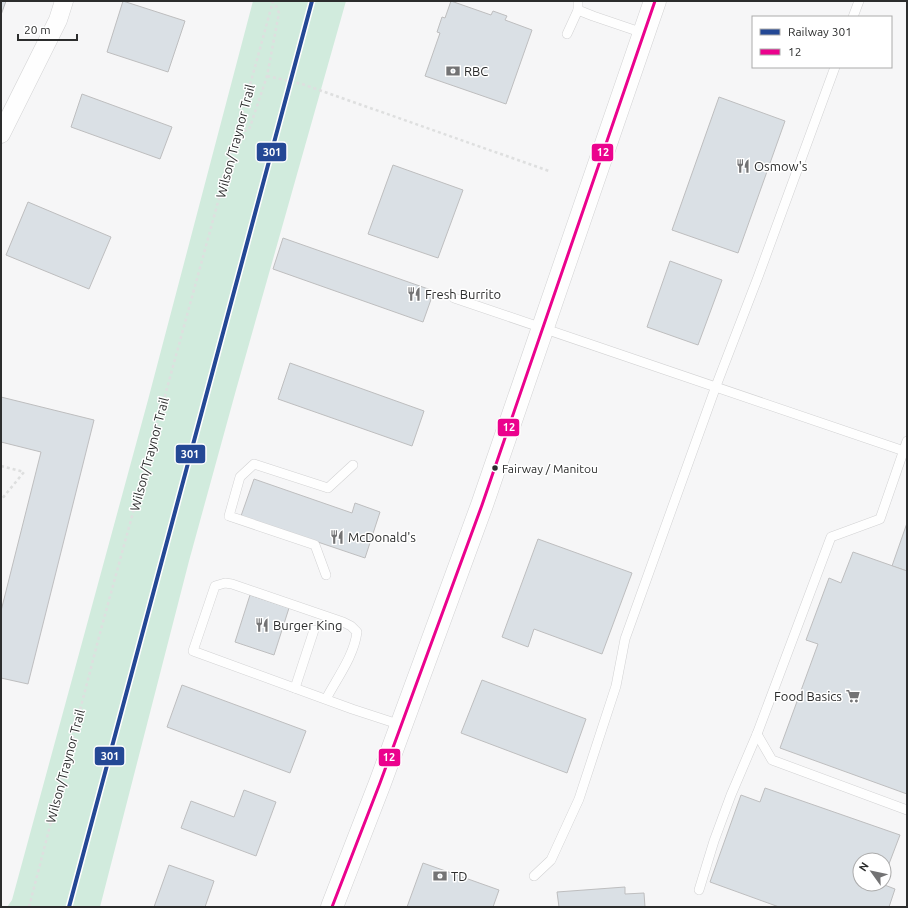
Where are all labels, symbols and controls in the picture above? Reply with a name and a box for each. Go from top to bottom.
scale bar [18,16,77,42]
legend [752,16,892,68]
text: 20 m [24,23,51,36]
text: Railway 301 [788,25,852,38]
text: 12 [788,45,802,58]
bank icon: RBC [445,63,461,79]
place label: RBC [464,64,488,78]
street label: Wilson/Traynor Trail [213,82,257,199]
line badge: 301 [256,142,287,162]
line badge: 12 [591,143,614,162]
text: 301 [263,146,281,158]
text: 12 [597,146,609,158]
restaurant icon: Osmow's [735,158,751,174]
place label: Osmow's [754,159,808,173]
restaurant icon: Fresh Burrito [406,286,422,302]
place label: Fresh Burrito [425,287,501,301]
street label: Wilson/Traynor Trail [127,395,171,512]
line badge: 12 [497,418,520,437]
text: 12 [503,421,515,433]
line badge: 301 [175,444,206,464]
text: 301 [181,448,199,460]
place label: Fairway / Manitou [502,462,598,475]
marker: Fairway / Manitou [490,463,500,473]
restaurant icon: McDonald's [329,529,345,545]
place label: McDonald's [348,530,416,544]
restaurant icon: Burger King [254,617,270,633]
place label: Burger King [273,618,342,632]
supermarket icon: Food Basics [845,688,861,704]
place label: Food Basics [774,689,842,703]
street label: Wilson/Traynor Trail [43,707,87,824]
line badge: 301 [94,746,125,766]
line badge: 12 [378,748,401,767]
text: 301 [101,750,119,762]
text: 12 [383,751,395,763]
north arrow [852,852,892,892]
text: N [856,860,871,873]
bank icon: TD [432,868,448,884]
place label: TD [451,869,467,883]

